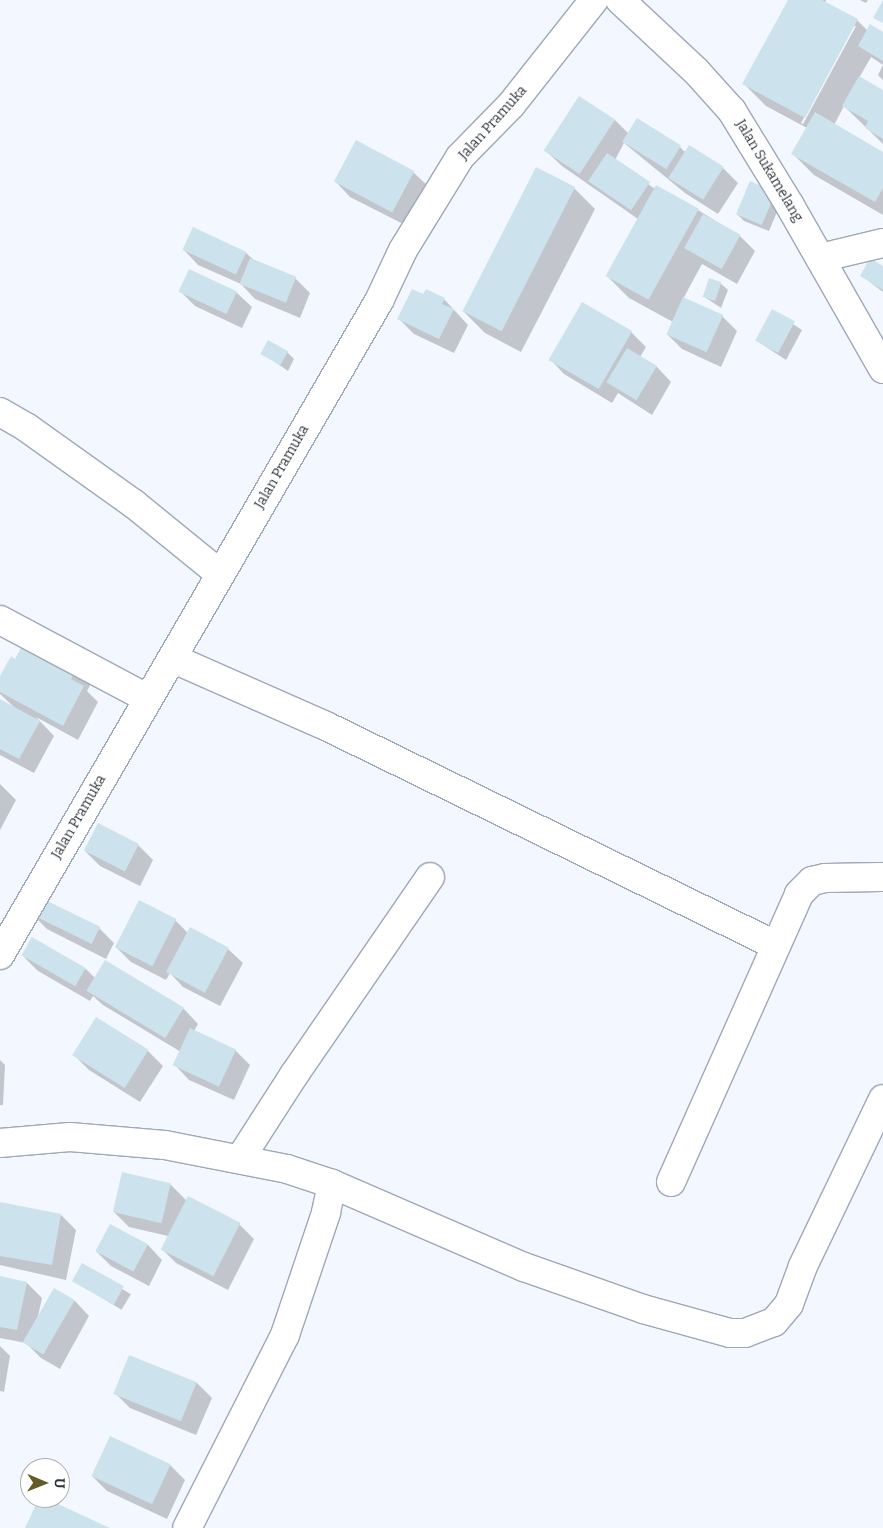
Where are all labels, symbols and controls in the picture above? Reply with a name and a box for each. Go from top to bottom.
street label: Jalan Pramuka [455,82,531,164]
street label: Jalan Sukamelang [732,117,806,225]
street label: Jalan Pramuka [251,422,313,512]
street label: Jalan Pramuka [48,772,110,862]
north arrow [20,1458,70,1508]
text: U [51,1478,68,1489]

